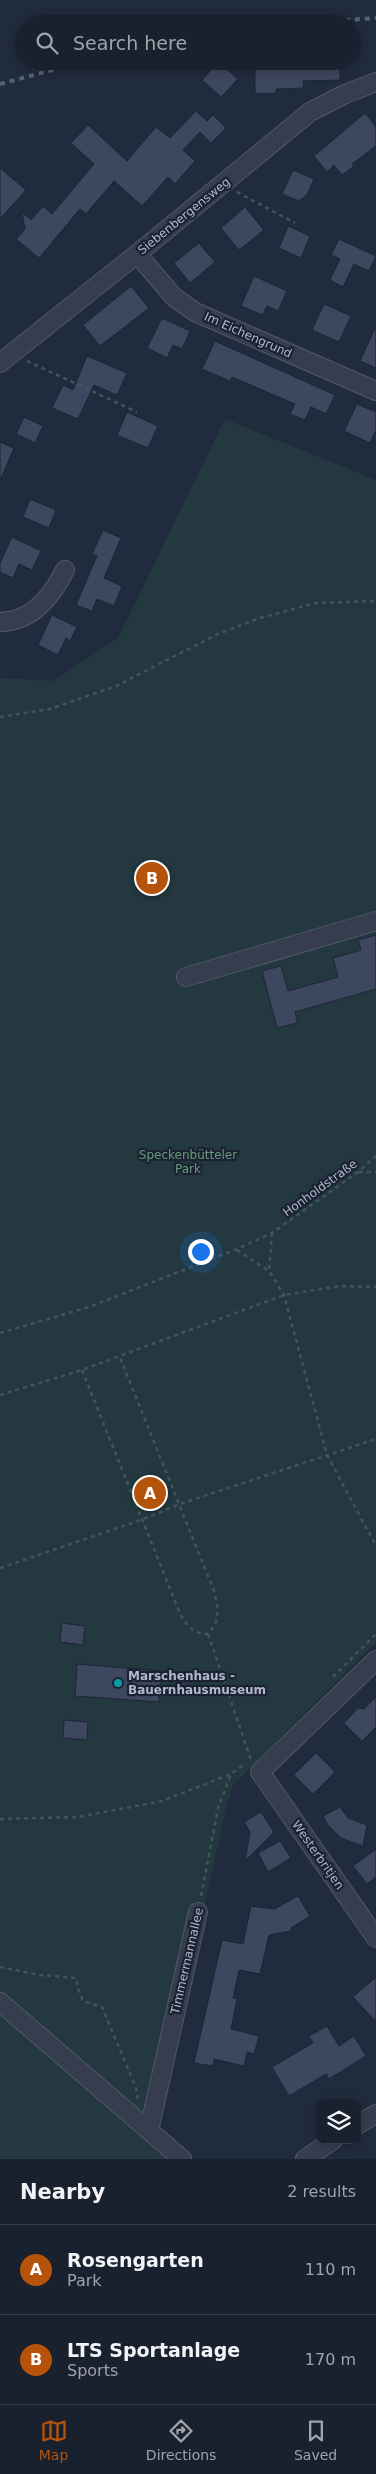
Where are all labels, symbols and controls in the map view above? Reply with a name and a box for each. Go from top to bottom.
search box [15,15,361,70]
icon: search [33,29,61,57]
text: Search here [73,32,187,54]
street label: Siebenbergensweg [135,175,233,257]
street label: Im Eichengrund [202,309,294,361]
pin: B [136,859,168,897]
park label: Speckenbütteler Park [139,1148,237,1176]
street label: Honholdstraße [280,1156,360,1220]
your location [188,1239,214,1265]
pin: A [134,1474,166,1512]
place label: Marschenhaus - Bauernhausmuseum [128,1669,266,1697]
marker: Marschenhaus - Bauernhausmuseum [112,1677,124,1689]
street label: Westerbritjen [289,1818,347,1892]
street label: Timmermannallee [168,1906,206,2017]
map controls [316,2099,361,2144]
button: layers [316,2099,361,2144]
text: Nearby [20,2180,105,2204]
text: 2 results [287,2182,356,2201]
text: Rosengarten [67,2249,204,2271]
text: A [30,2260,42,2279]
text: 110 m [305,2260,356,2279]
text: Park [67,2271,102,2290]
text: LTS Sportanlage [67,2339,240,2361]
text: B [30,2350,42,2369]
text: 170 m [305,2350,356,2369]
text: Sports [67,2361,118,2380]
tab: Map [39,2417,68,2463]
tab: Directions [146,2417,216,2463]
tab: Saved [294,2417,337,2463]

